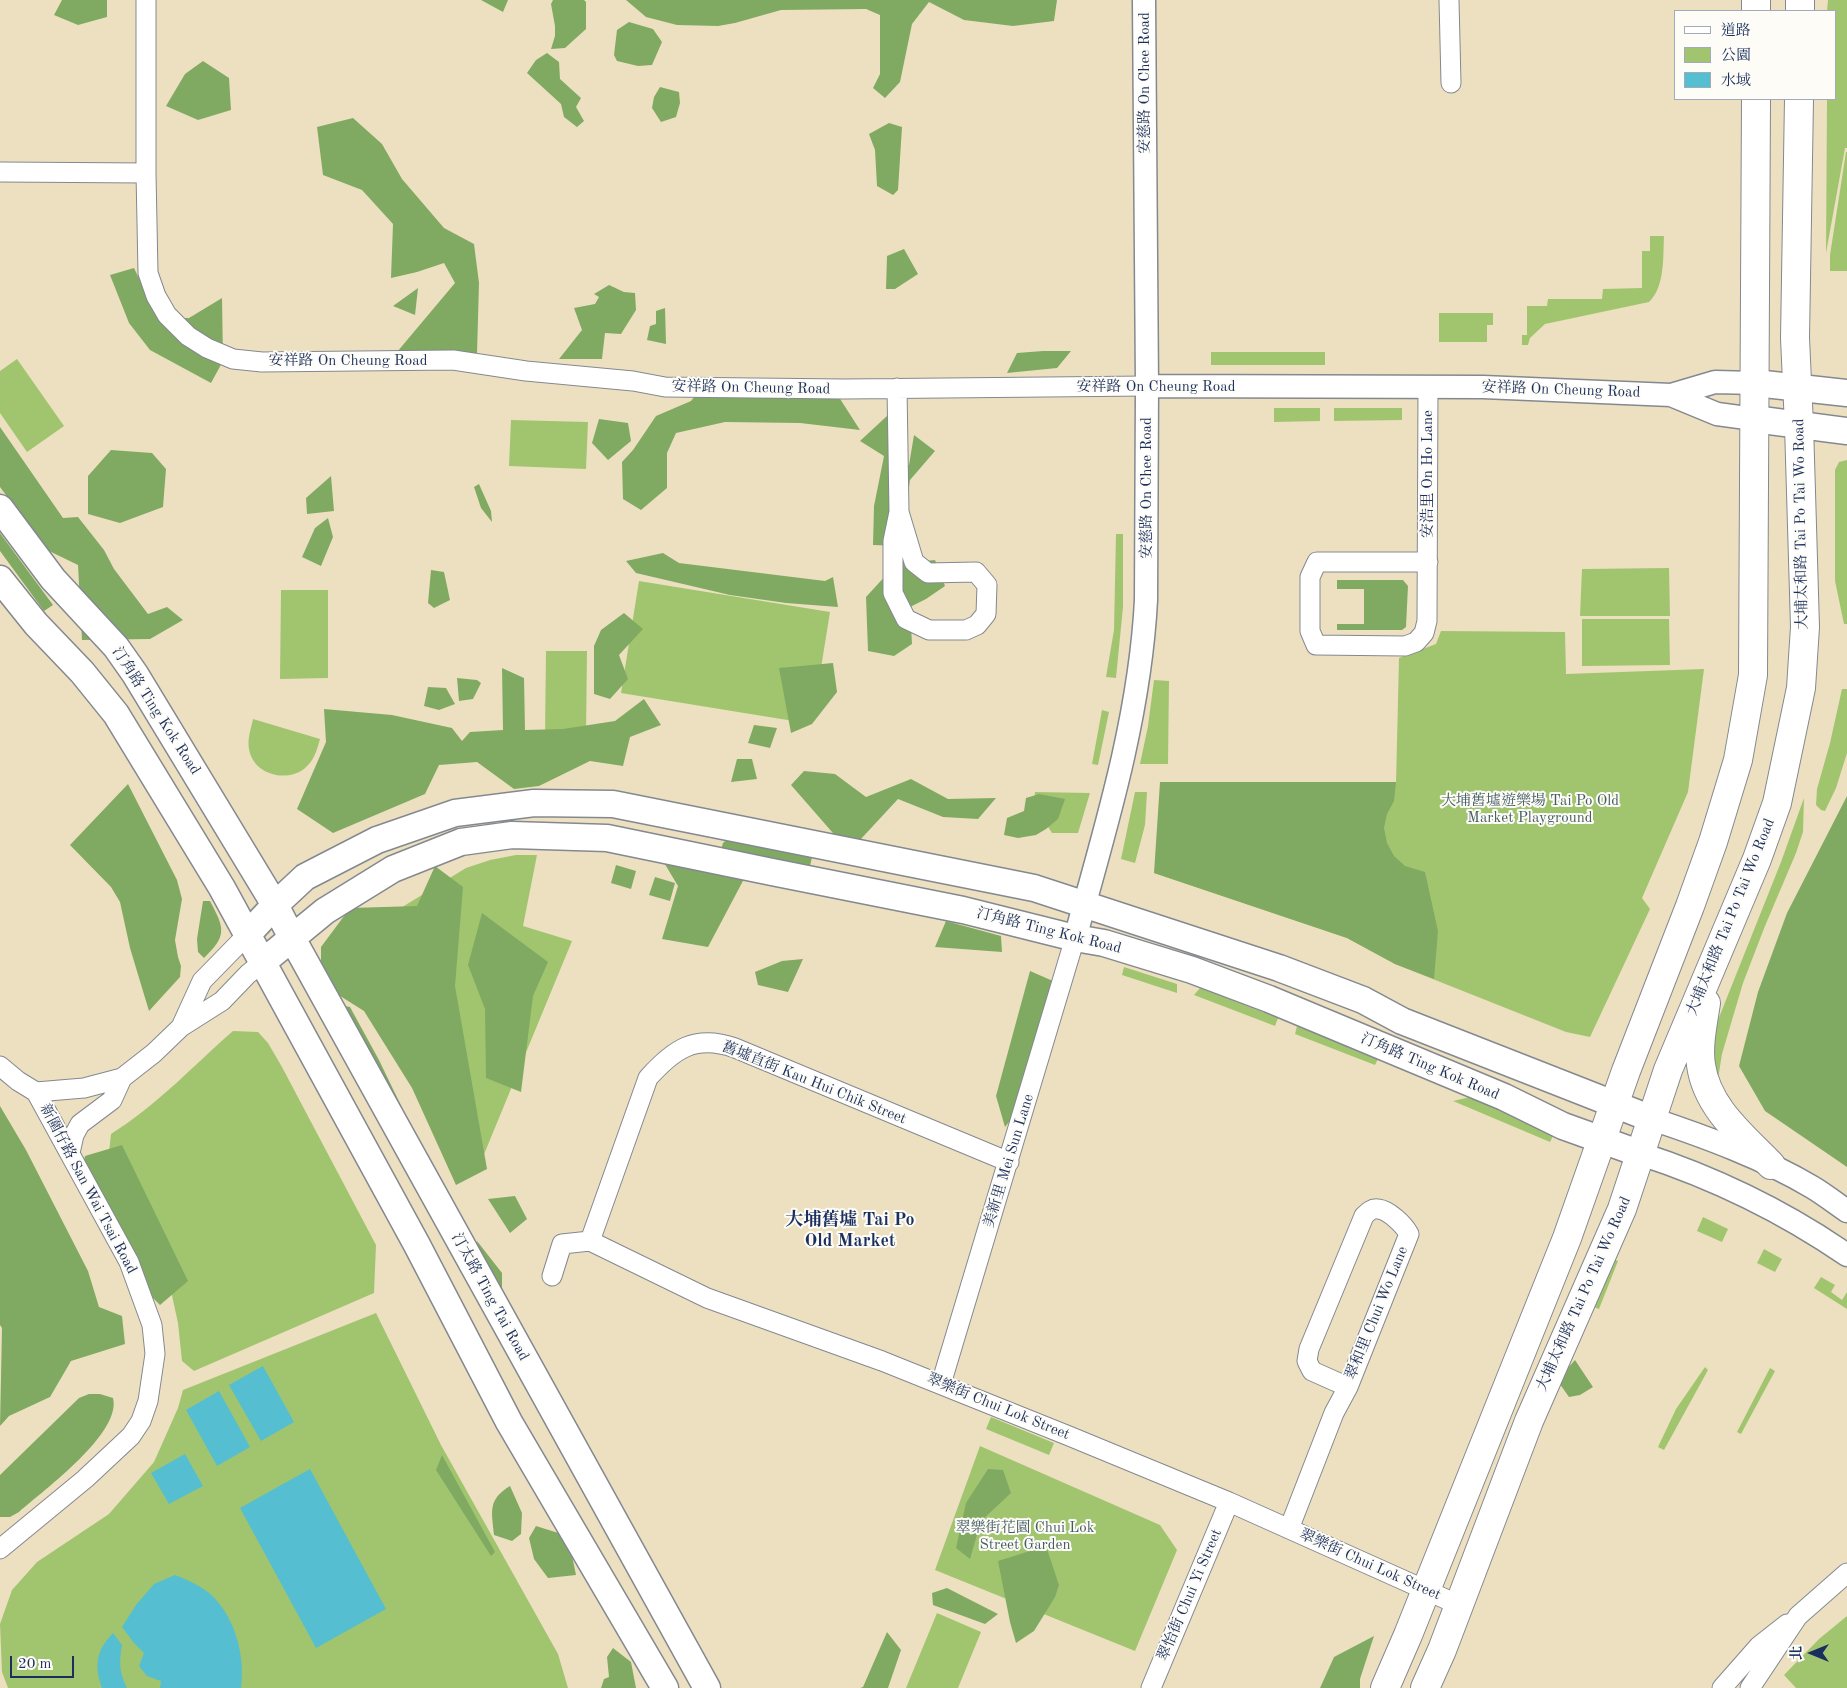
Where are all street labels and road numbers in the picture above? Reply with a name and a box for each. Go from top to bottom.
street label: 安慈路 On Chee Road [1136,12,1154,154]
street label: 安祥路 On Cheung Road [269,352,427,370]
street label: 安祥路 On Cheung Road [671,378,831,398]
street label: 安祥路 On Cheung Road [1077,378,1235,396]
street label: 安祥路 On Cheung Road [1481,378,1641,402]
street label: 安浩里 On Ho Lane [1419,410,1437,538]
street label: 安慈路 On Chee Road [1138,417,1156,559]
street label: 大埔太和路 Tai Po Tai Wo Road [1790,418,1812,630]
street label: 汀角路 Ting Kok Road [108,644,204,778]
street label: 大埔太和路 Tai Po Tai Wo Road [1683,816,1779,1018]
street label: 汀角路 Ting Kok Road [975,904,1123,958]
street label: 汀角路 Ting Kok Road [1358,1030,1502,1104]
street label: 舊墟直街 Kau Hui Chik Street [719,1038,909,1128]
street label: 美新里 Mei Sun Lane [980,1092,1038,1230]
street label: 新圍仔路 San Wai Tsai Road [35,1101,141,1277]
street label: 大埔太和路 Tai Po Tai Wo Road [1533,1194,1635,1394]
street label: 汀太路 Ting Tai Road [447,1230,533,1364]
street label: 翠和里 Chui Wo Lane [1342,1244,1412,1382]
street label: 翠樂街 Chui Lok Street [924,1370,1072,1444]
street label: 翠怡街 Chui Yi Street [1154,1526,1226,1664]
street label: 翠樂街 Chui Lok Street [1296,1526,1444,1604]

